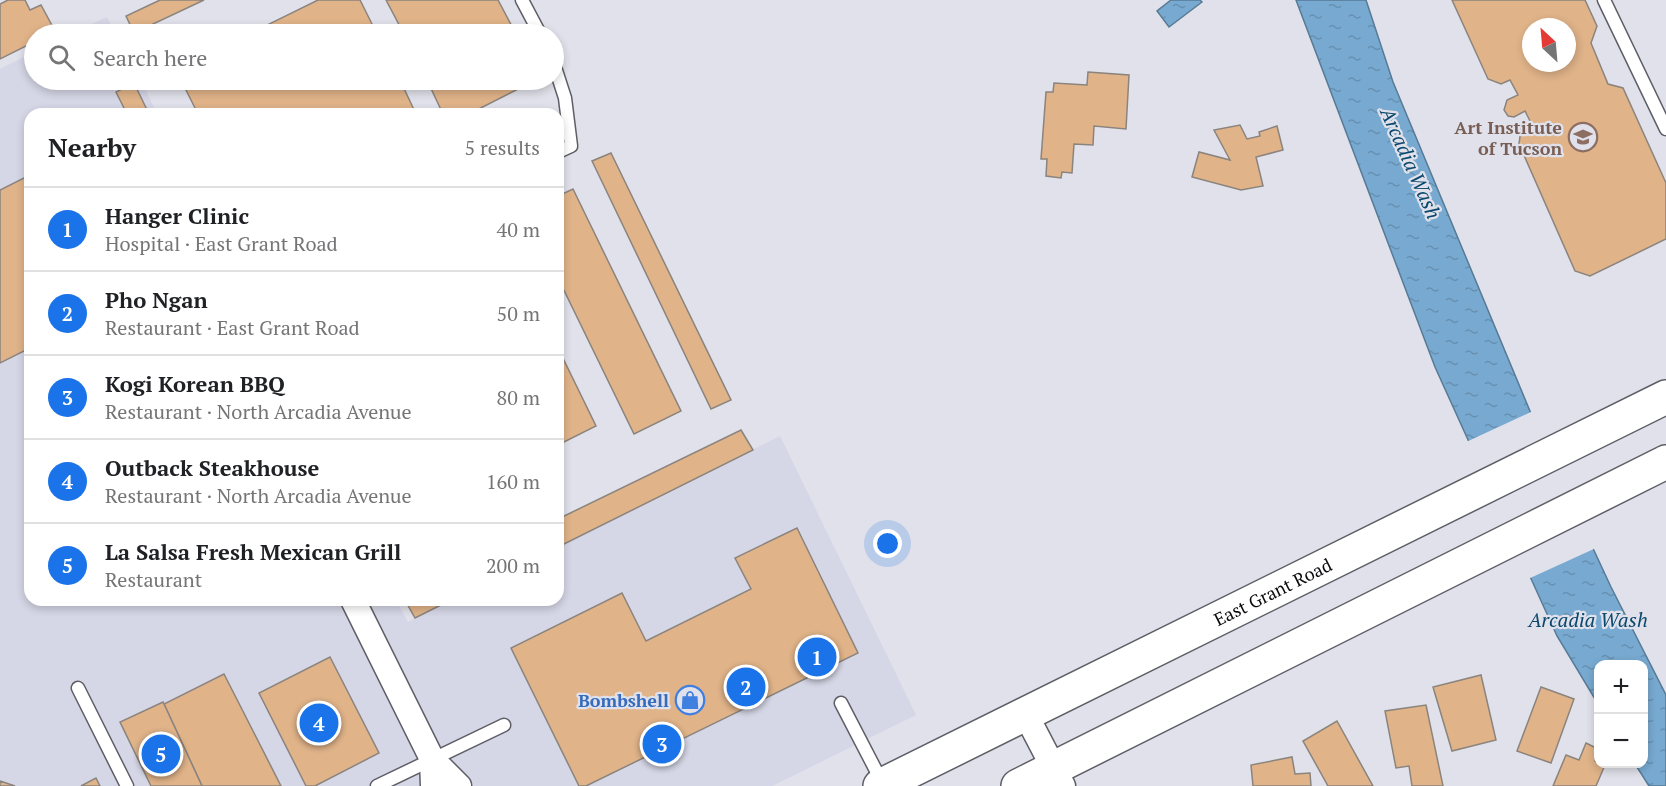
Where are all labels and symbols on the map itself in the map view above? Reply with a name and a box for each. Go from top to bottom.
north arrow [1522,18,1576,72]
water label: Arcadia Wash [1374,102,1448,223]
place label: Art Institute of Tucson [1454,115,1562,160]
school or university icon: Art Institute of Tucson [1567,121,1599,153]
your location [873,529,902,558]
street label: East Grant Road [1210,552,1336,631]
water label: Arcadia Wash [1527,606,1648,633]
pin: 1 [798,634,836,680]
pin: 2 [726,664,766,710]
shop icon: Bombshell [674,684,706,716]
place label: Bombshell [578,688,669,712]
pin: 4 [300,700,338,746]
pin: 3 [642,722,682,766]
pin: 5 [142,732,180,777]

